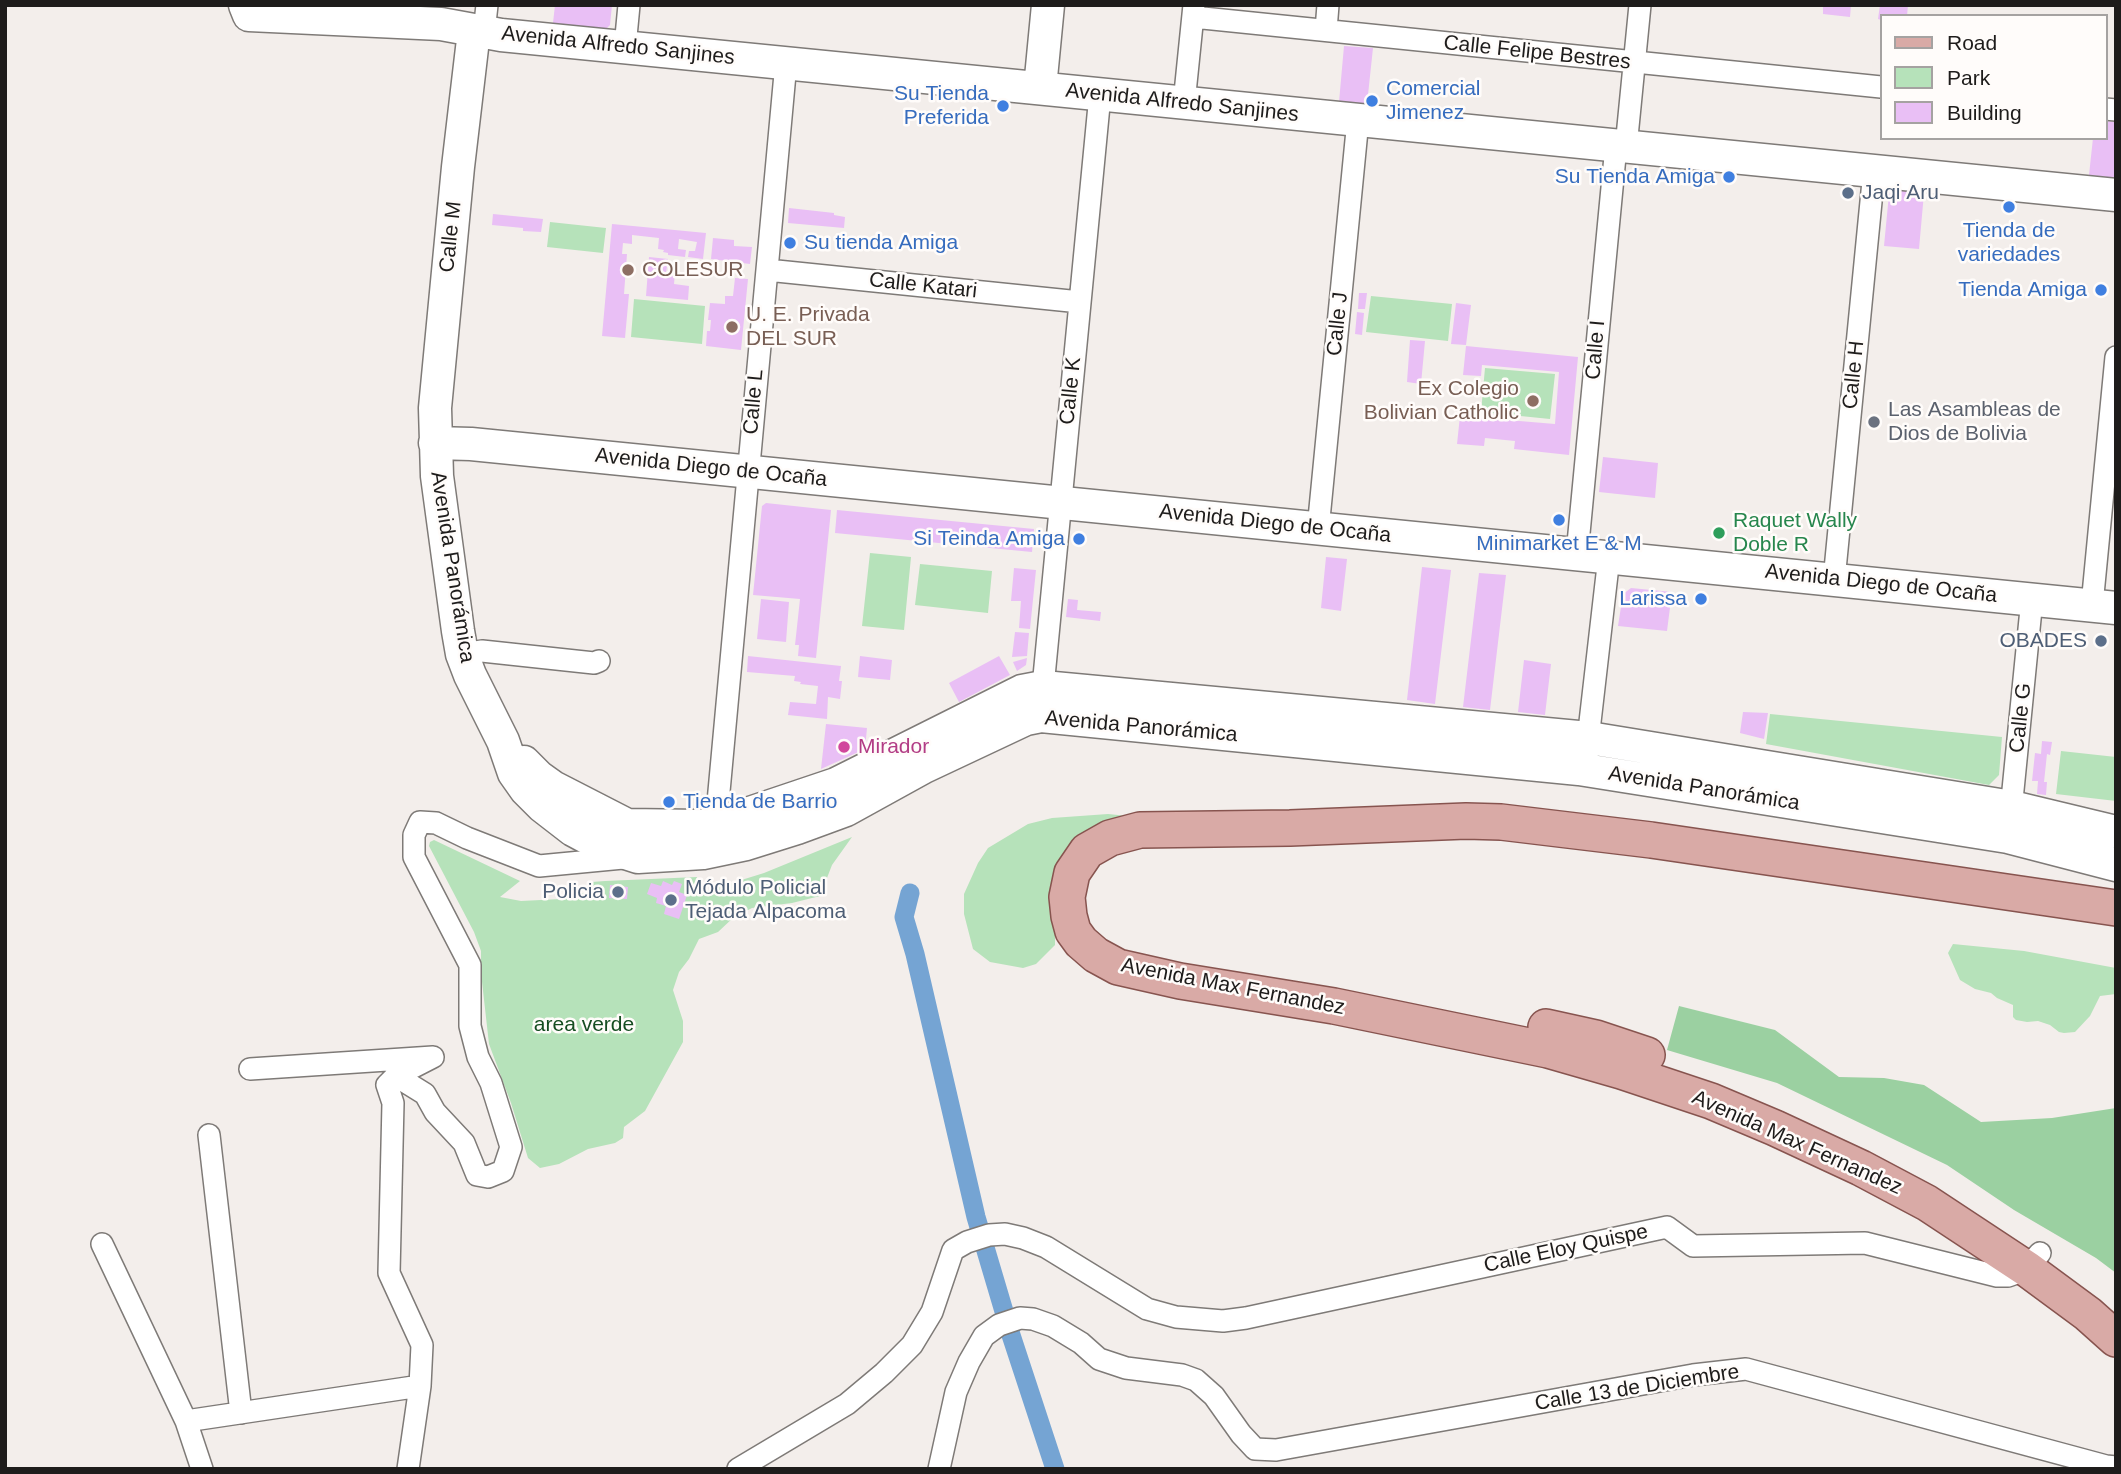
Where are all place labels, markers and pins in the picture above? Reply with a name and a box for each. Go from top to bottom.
place label: Comercial Jimenez [1386,76,1481,126]
place label: Su Tienda Preferida [894,81,989,131]
marker: Comercial Jimenez [1364,93,1380,109]
marker: Su Tienda Preferida [995,98,1011,114]
place label: Su Tienda Amiga [1555,164,1715,190]
marker: Su Tienda Amiga [1721,169,1737,185]
place label: Jaqi Aru [1862,180,1939,206]
marker: Jaqi Aru [1840,185,1856,201]
marker: Tienda de variedades [2001,199,2017,215]
place label: Tienda de variedades [1958,218,2060,268]
place label: Su tienda Amiga [804,230,958,256]
marker: Su tienda Amiga [782,235,798,251]
place label: COLESUR [642,257,744,283]
marker: COLESUR [620,262,636,278]
place label: Tienda Amiga [1958,277,2087,303]
marker: Tienda Amiga [2093,282,2109,298]
place label: U. E. Privada DEL SUR [746,302,870,352]
marker: U. E. Privada DEL SUR [724,319,740,335]
place label: Ex Colegio Bolivian Catholic [1364,376,1519,426]
marker: Ex Colegio Bolivian Catholic [1525,393,1541,409]
place label: Las Asambleas de Dios de Bolivia [1888,397,2061,447]
marker: Las Asambleas de Dios de Bolivia [1866,414,1882,430]
place label: Raquet Wally Doble R [1733,508,1857,558]
marker: Minimarket E & M [1551,512,1567,528]
marker: Raquet Wally Doble R [1711,525,1727,541]
place label: Si Teinda Amiga [913,526,1065,552]
marker: Si Teinda Amiga [1071,531,1087,547]
place label: Minimarket E & M [1476,531,1642,557]
place label: Larissa [1619,586,1687,612]
marker: Larissa [1693,591,1709,607]
place label: OBADES [1999,628,2087,654]
marker: OBADES [2093,633,2109,649]
place label: Mirador [858,734,929,760]
marker: Mirador [836,739,852,755]
place label: Tienda de Barrio [683,789,837,815]
marker: Tienda de Barrio [661,794,677,810]
place label: Módulo Policial Tejada Alpacoma [685,875,846,925]
place label: Policia [542,879,604,905]
marker: Policia [610,884,626,900]
marker: Módulo Policial Tejada Alpacoma [663,892,679,908]

